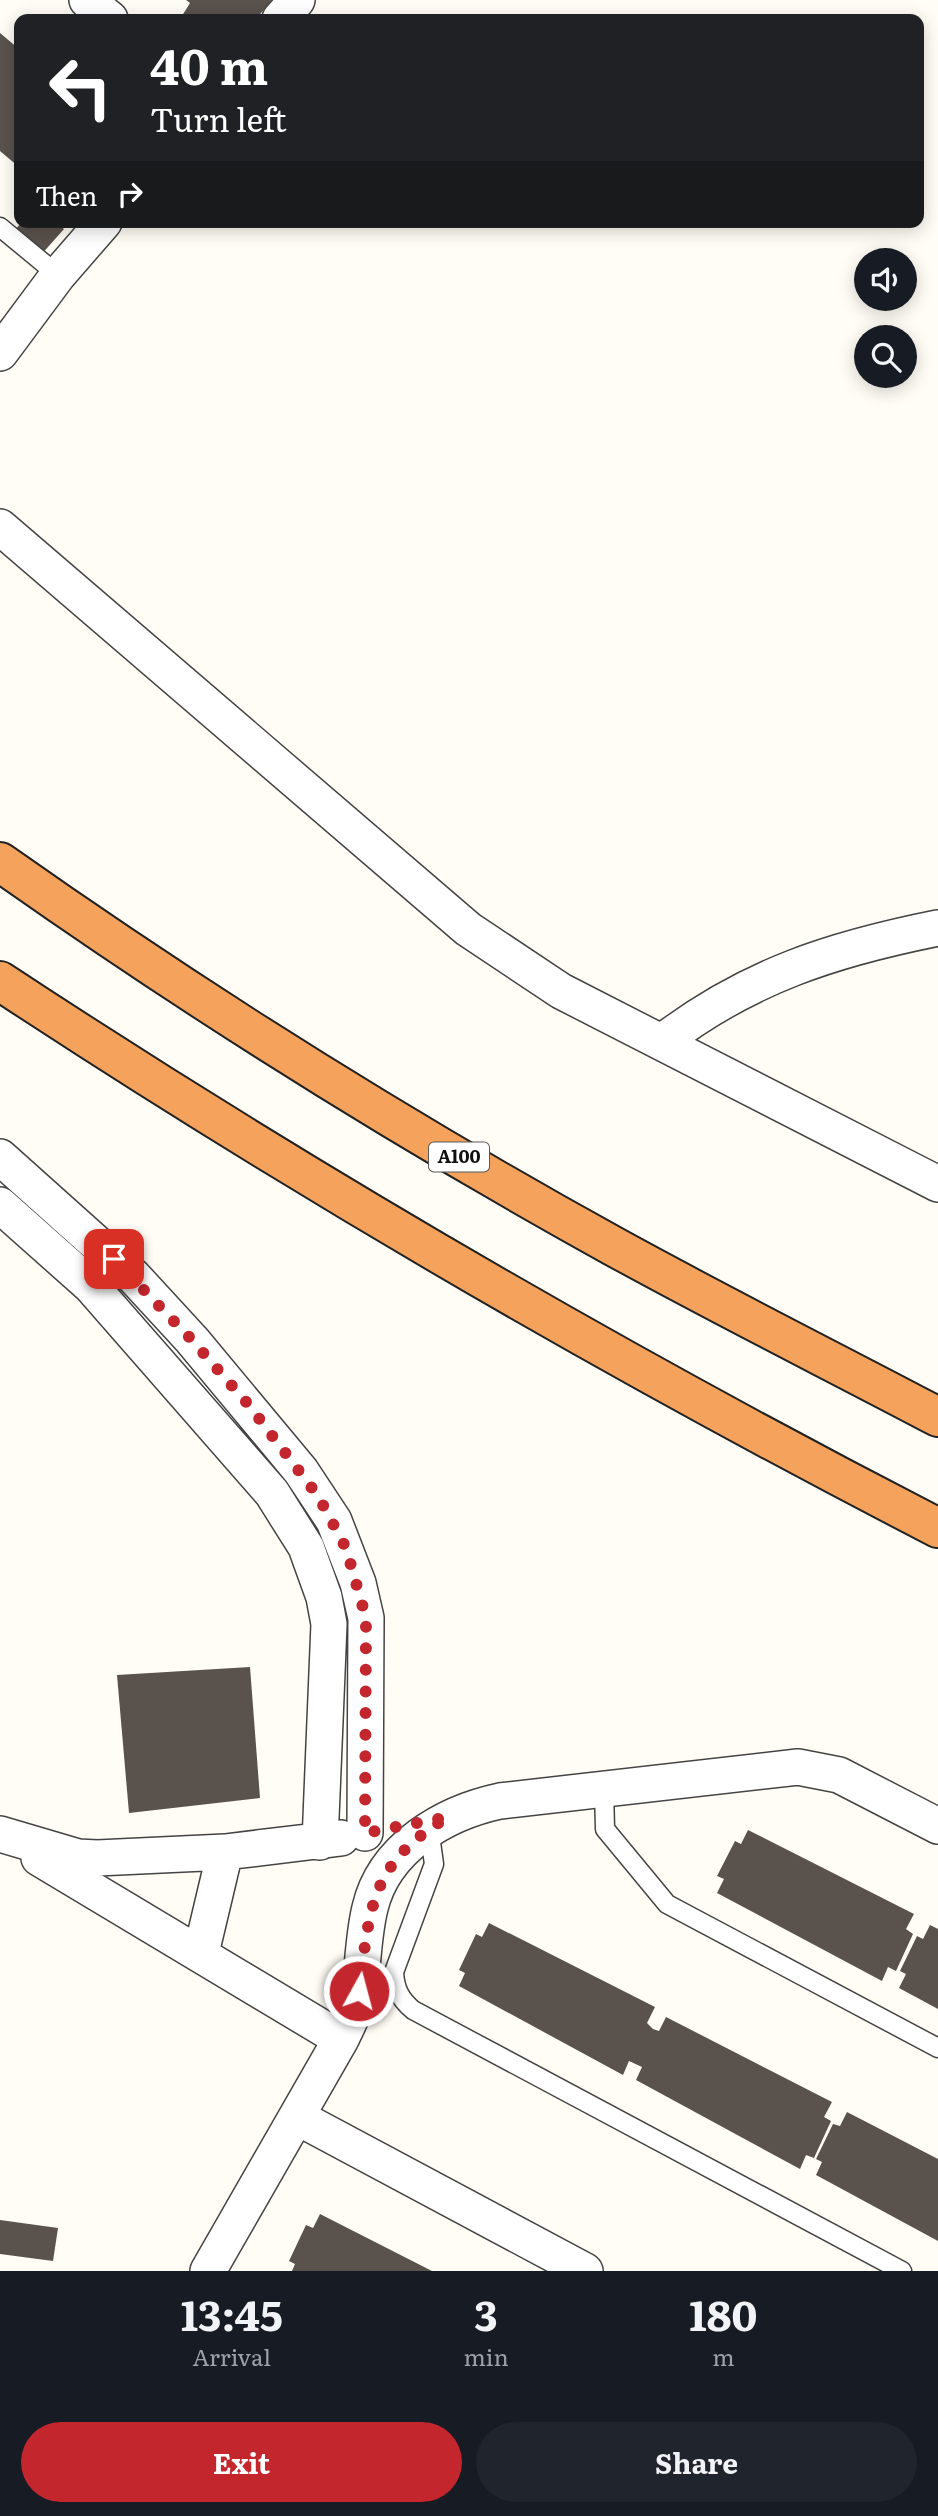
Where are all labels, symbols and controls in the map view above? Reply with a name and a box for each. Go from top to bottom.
text: 40 m [150,27,268,100]
icon: left [35,42,126,133]
text: Turn left [150,94,287,142]
text: Then [35,175,97,214]
icon: right [111,175,149,213]
map controls [854,248,917,388]
button: sound [854,248,917,311]
button: search [854,325,917,388]
road number: A100 [429,1142,489,1172]
pin [84,1229,144,1289]
icon: arrive [95,1240,133,1278]
position arrow [322,1954,396,2028]
text: 13:45 [181,2282,283,2344]
text: 3 [474,2282,498,2344]
text: 180 [689,2282,757,2344]
text: Arrival [192,2339,271,2373]
text: min [463,2339,509,2373]
text: m [712,2339,734,2373]
button: Exit [21,2422,462,2502]
button: Share [476,2422,917,2502]

